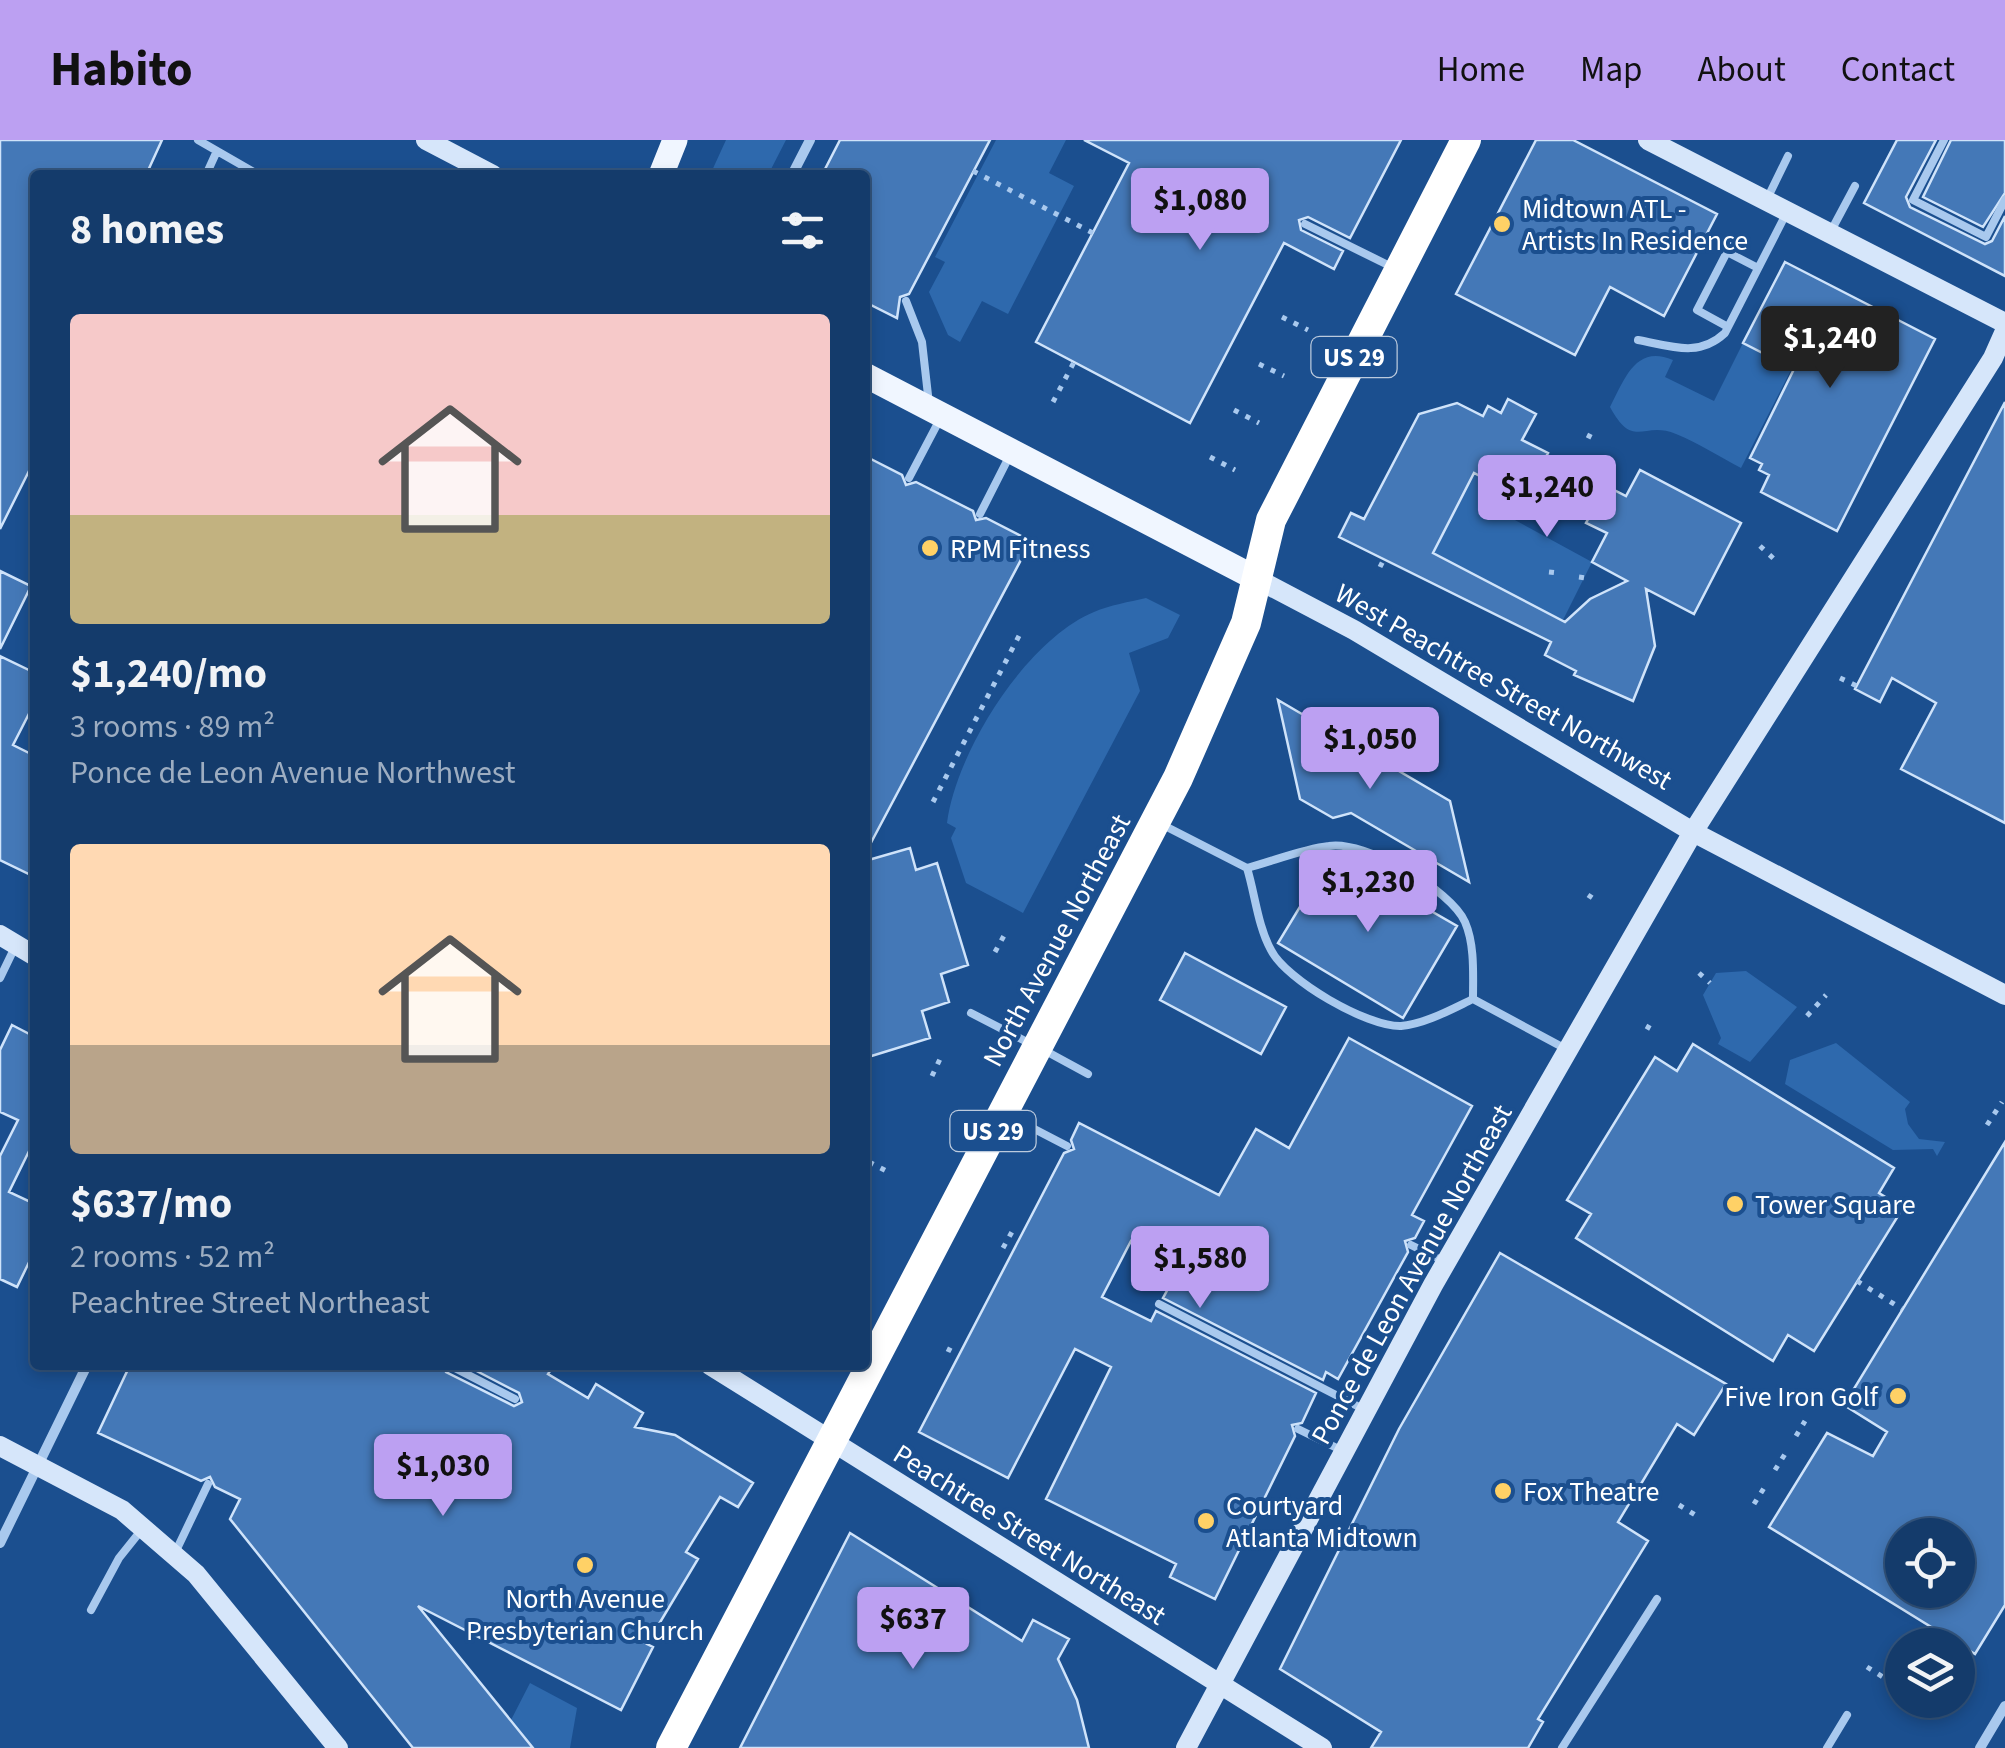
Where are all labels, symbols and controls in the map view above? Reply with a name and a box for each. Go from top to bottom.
text: Habito [50,36,193,104]
text: Home [1437,45,1525,95]
text: Map [1580,45,1643,95]
text: About [1698,45,1786,95]
text: Contact [1841,45,1955,95]
pin: $1,080 [1119,168,1281,253]
text: $1,080 [1153,177,1247,223]
place label: Midtown ATL - Artists In Residence [1522,189,1748,261]
text: 8 homes [70,200,224,260]
icon: filters [775,203,830,258]
marker: Midtown ATL - Artists In Residence [1491,213,1513,235]
pin: $1,240 [1749,306,1911,391]
text: $1,240 [1783,315,1877,361]
road number: US 29 [1312,337,1396,377]
icon: home [360,379,540,559]
pin: $1,240 [1466,455,1628,540]
text: $1,240 [1500,464,1594,510]
place label: RPM Fitness [950,529,1091,569]
marker: RPM Fitness [919,537,941,559]
street label: West Peachtree Street Northwest [1328,574,1680,800]
text: $1,240/mo [70,644,267,704]
text: 3 rooms · 89 m² [70,704,275,750]
pin: $1,050 [1289,707,1451,792]
text: $1,050 [1323,716,1417,762]
text: Ponce de Leon Avenue Northwest [70,750,515,796]
street label: North Avenue Northeast [973,806,1141,1074]
pin: $1,230 [1287,850,1449,935]
text: $1,230 [1321,859,1415,905]
icon: home [360,909,540,1089]
street label: Ponce de Leon Avenue Northeast [1301,1097,1523,1452]
road number: US 29 [950,1111,1036,1151]
text: $637/mo [70,1174,232,1234]
place label: Tower Square [1755,1185,1916,1225]
marker: Tower Square [1724,1193,1746,1215]
pin: $1,580 [1119,1226,1281,1311]
text: 2 rooms · 52 m² [70,1234,275,1280]
text: $1,580 [1153,1235,1247,1281]
text: Peachtree Street Northeast [70,1280,430,1326]
place label: Five Iron Golf [1724,1377,1879,1417]
marker: Five Iron Golf [1887,1385,1909,1407]
pin: $1,030 [362,1434,524,1519]
street label: Peachtree Street Northeast [885,1434,1174,1635]
text: $1,030 [396,1443,490,1489]
place label: Fox Theatre [1523,1472,1660,1512]
marker: Fox Theatre [1492,1480,1514,1502]
place label: Courtyard Atlanta Midtown [1226,1486,1418,1558]
marker: Courtyard Atlanta Midtown [1195,1510,1217,1532]
map controls [1885,1518,1975,1718]
button: locate [1885,1518,1975,1608]
marker: North Avenue Presbyterian Church [574,1554,596,1576]
place label: North Avenue Presbyterian Church [466,1579,704,1651]
pin: $637 [854,1587,972,1672]
text: $637 [879,1596,947,1642]
button: layers [1885,1628,1975,1718]

